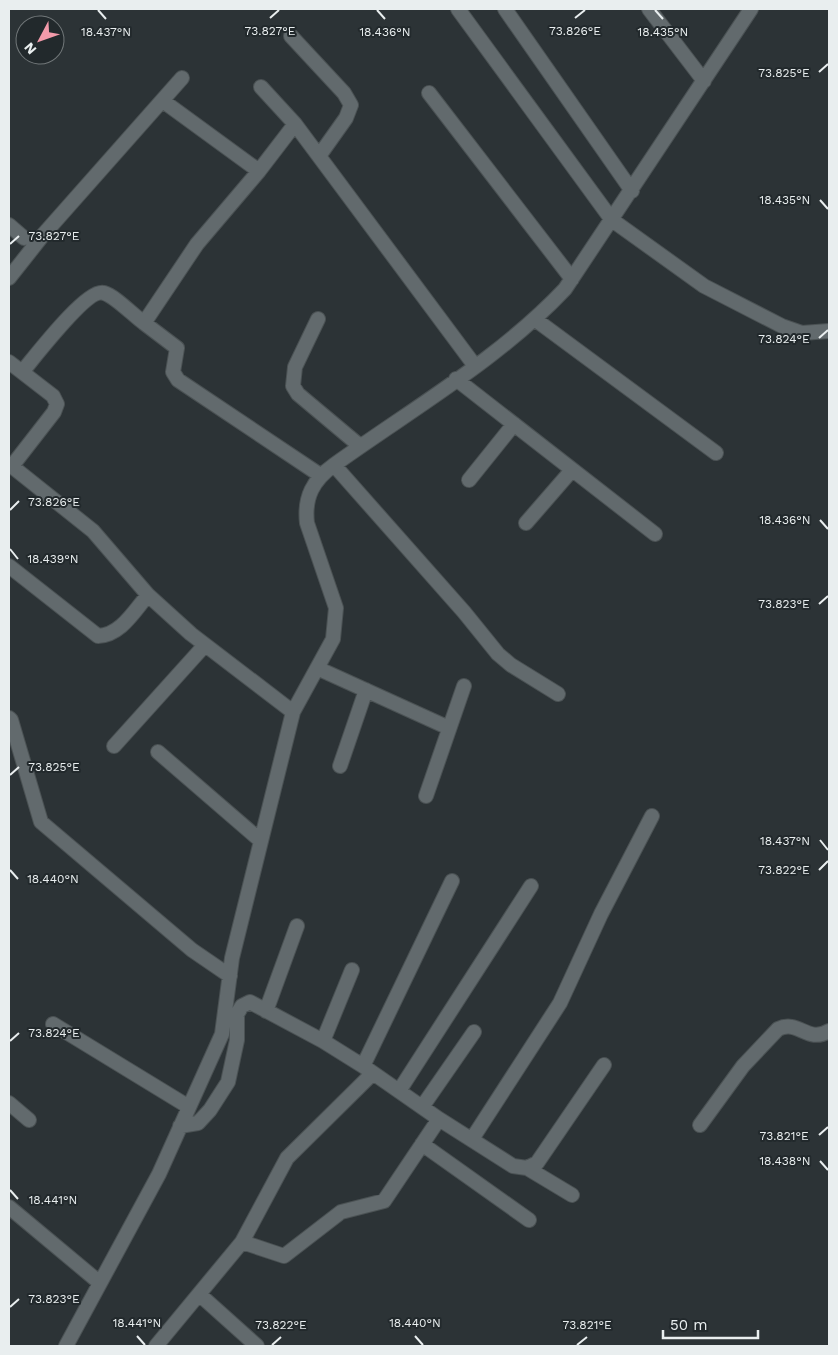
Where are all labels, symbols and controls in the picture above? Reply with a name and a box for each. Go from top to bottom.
north arrow [15,15,65,65]
text: 73.827°E [245,24,296,38]
text: 73.826°E [549,24,601,38]
text: 18.437°N [81,25,131,39]
text: 18.436°N [359,25,411,39]
text: 18.435°N [638,25,688,39]
text: N [21,39,40,58]
text: 73.825°E [758,66,810,80]
text: 18.435°N [760,193,810,207]
text: 73.827°E [29,229,80,243]
text: 73.824°E [758,332,810,346]
text: 73.826°E [28,495,80,509]
text: 18.436°N [759,513,811,527]
text: 18.439°N [27,552,79,566]
text: 73.823°E [758,597,810,611]
text: 73.825°E [28,760,80,774]
text: 18.437°N [760,834,810,848]
text: 73.822°E [758,863,810,877]
text: 18.440°N [27,872,79,886]
text: 73.824°E [28,1026,80,1040]
text: 73.821°E [759,1129,809,1143]
text: 18.438°N [759,1154,811,1168]
text: 18.441°N [29,1193,77,1207]
text: 73.823°E [28,1292,80,1306]
scale bar [663,1308,758,1340]
text: 18.441°N [113,1316,161,1330]
text: 18.440°N [389,1316,441,1330]
text: 50 m [670,1316,707,1334]
text: 73.822°E [255,1318,307,1332]
text: 73.821°E [562,1318,612,1332]

